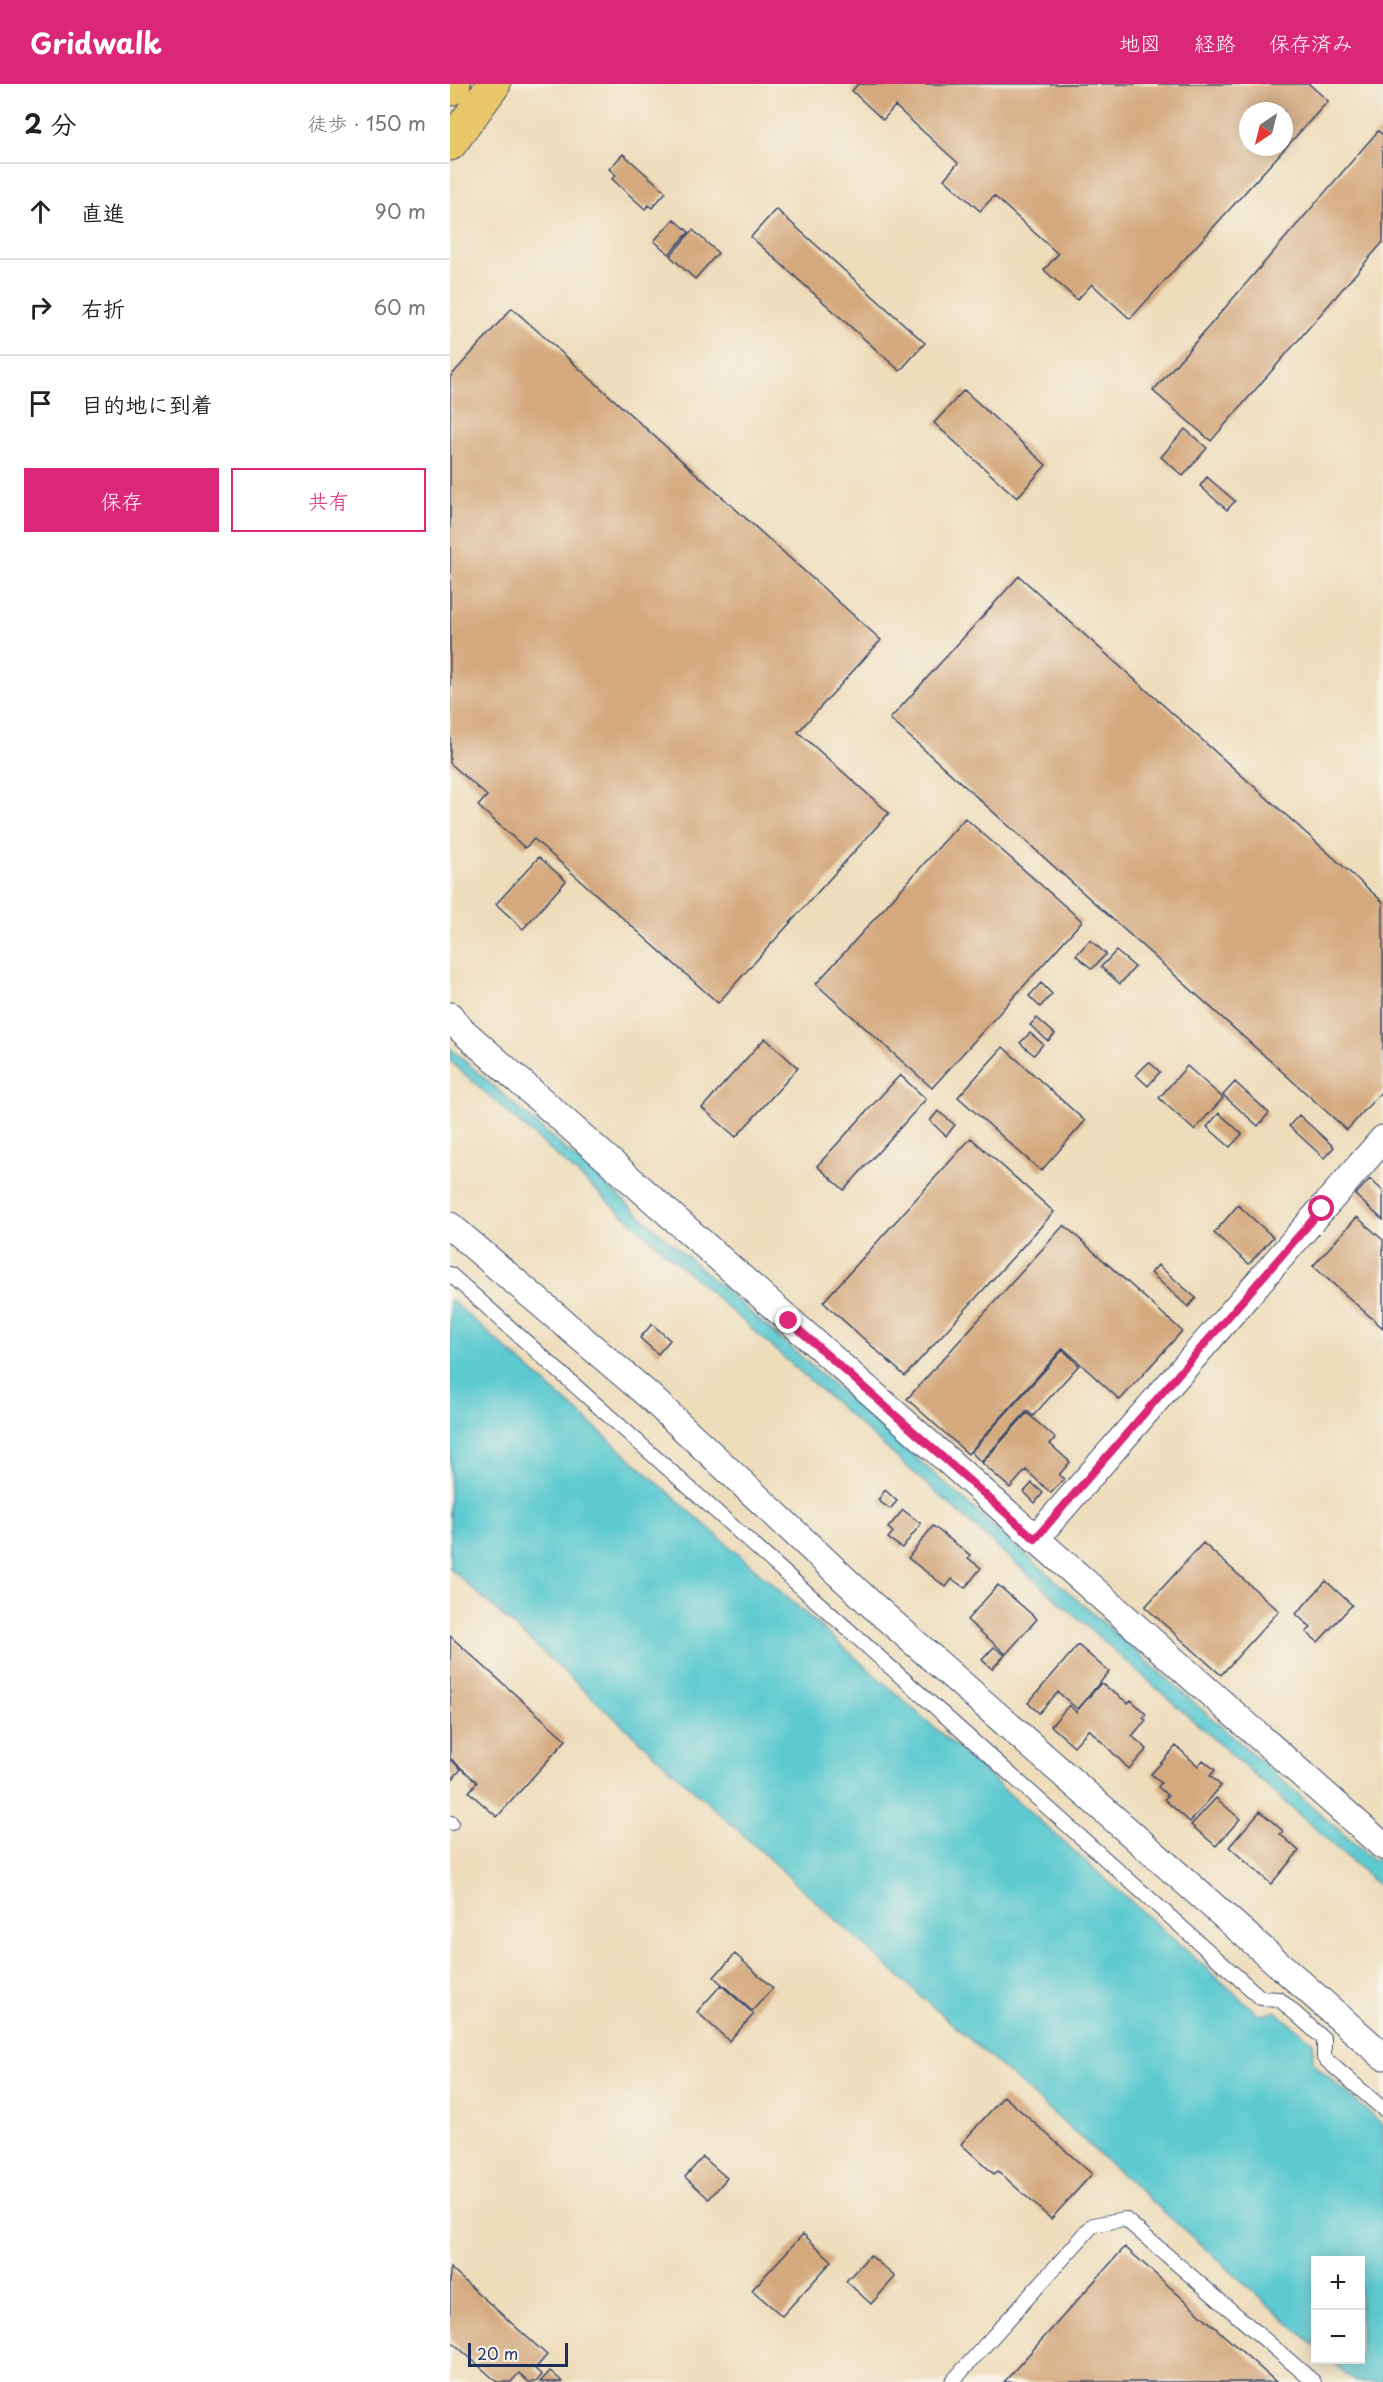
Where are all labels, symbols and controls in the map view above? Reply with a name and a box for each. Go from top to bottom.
text: Gridwalk [30,21,162,64]
text: 地図 [1119,26,1161,58]
text: 経路 [1194,26,1236,58]
text: 保存済み [1269,26,1353,58]
north arrow [1239,102,1293,156]
text: 2 分 [24,104,77,143]
text: 徒歩 · 150 m [308,108,426,138]
icon: ahead [24,195,57,228]
text: 直進 [81,195,125,228]
text: 90 m [375,196,426,226]
icon: right [24,291,57,324]
text: 右折 [81,291,125,324]
text: 60 m [374,292,426,322]
icon: arrive [24,387,57,420]
text: 目的地に到着 [81,387,213,420]
button: 保存 [24,468,219,532]
button: 共有 [231,468,426,532]
route start [1308,1195,1334,1221]
route end [775,1307,801,1333]
map controls [1311,2256,1365,2364]
button: + [1311,2256,1365,2310]
button: − [1311,2310,1365,2364]
scale bar [468,2340,568,2368]
text: 20 m [477,2341,518,2365]

